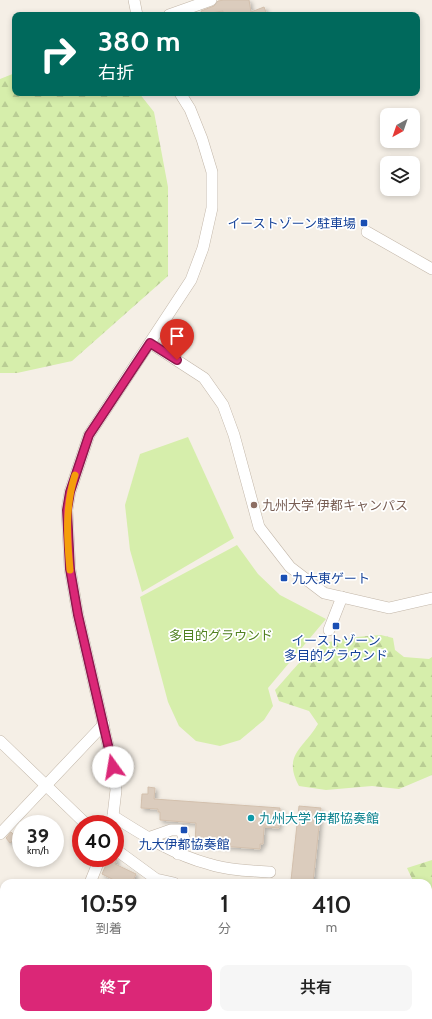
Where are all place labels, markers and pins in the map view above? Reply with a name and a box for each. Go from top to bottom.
place label: イーストゾーン駐車場 [227,215,356,231]
marker: イーストゾーン駐車場 [359,218,369,228]
pin [160,319,194,360]
place label: 九州大学 伊都キャンパス [262,497,408,513]
marker: 九州大学 伊都キャンパス [249,500,259,510]
place label: 九大東ゲート [292,570,370,586]
marker: 九大東ゲート [279,573,289,583]
marker: イーストゾーン 多目的グラウンド [331,621,341,631]
place label: イーストゾーン 多目的グラウンド [284,632,388,663]
place label: 九州大学 伊都協奏館 [259,810,379,826]
marker: 九州大学 伊都協奏館 [246,813,256,823]
marker: 九大伊都協奏館 [179,825,189,835]
place label: 九大伊都協奏館 [138,836,230,852]

